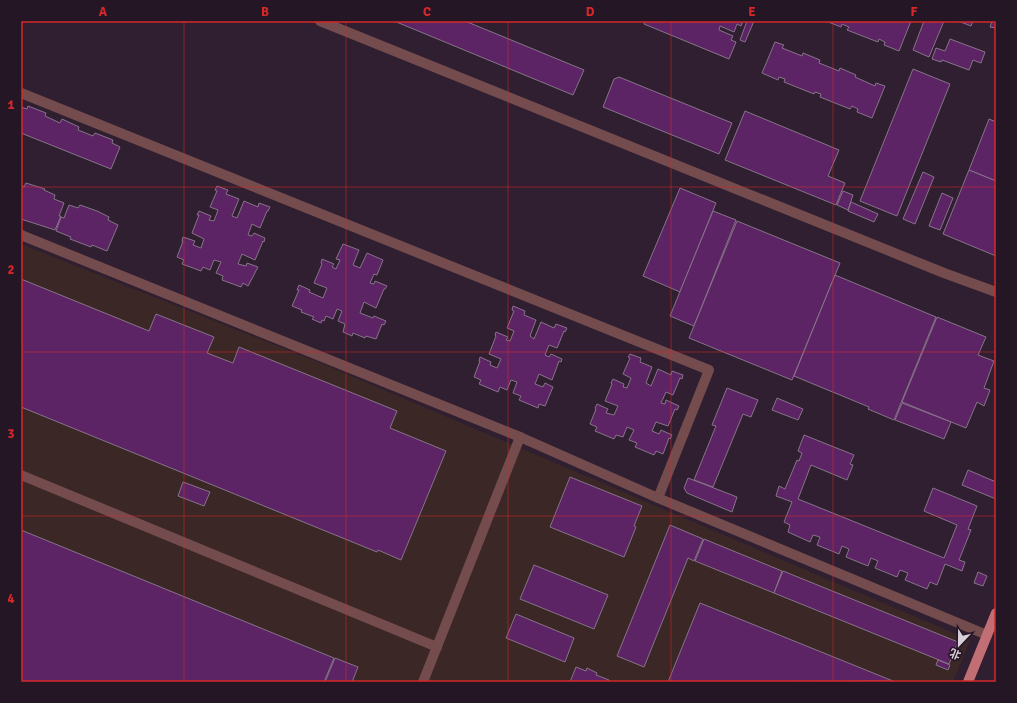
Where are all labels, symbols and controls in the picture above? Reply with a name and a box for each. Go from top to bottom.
text: A [99,4,108,20]
text: B [261,4,269,20]
text: C [423,4,431,20]
text: D [586,4,595,20]
text: E [748,4,756,20]
text: F [911,4,918,20]
text: 1 [7,97,15,113]
text: 2 [7,262,15,278]
text: 3 [7,426,15,442]
text: 4 [7,591,15,607]
north arrow [939,625,979,665]
text: 北 [948,646,963,662]

